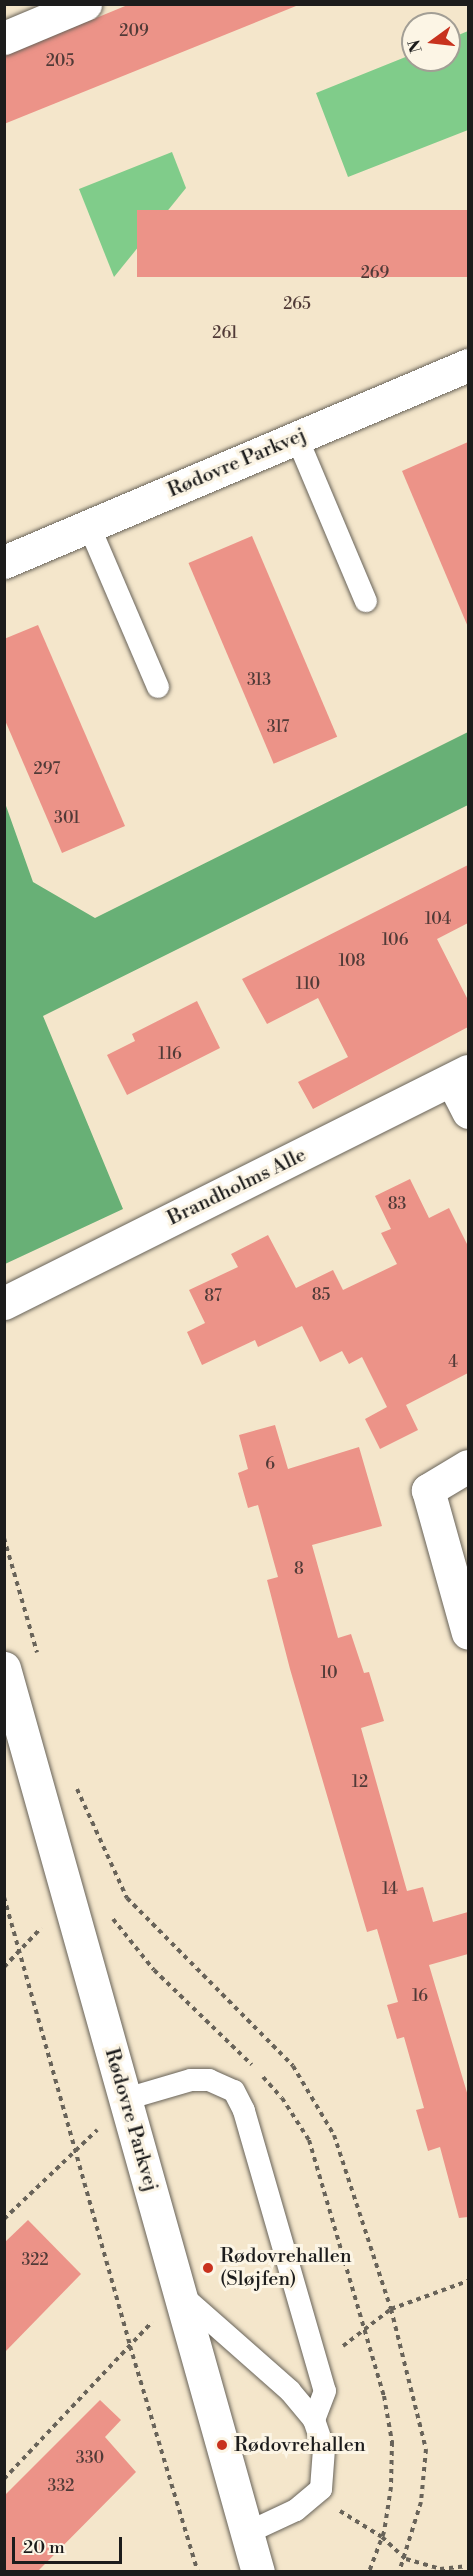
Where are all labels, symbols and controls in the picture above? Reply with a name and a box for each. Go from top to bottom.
north arrow [401,12,461,72]
house number: 209 [119,21,149,41]
text: N [404,37,427,55]
house number: 205 [46,51,74,71]
house number: 269 [361,263,389,283]
house number: 265 [283,294,311,314]
house number: 261 [212,323,238,343]
street label: Rødovre Parkvej [164,423,310,503]
house number: 313 [247,670,271,690]
house number: 317 [267,717,289,737]
house number: 297 [34,759,60,779]
house number: 301 [54,808,80,828]
house number: 104 [425,909,451,929]
house number: 106 [382,930,408,950]
house number: 108 [339,951,365,971]
house number: 110 [296,974,320,994]
house number: 116 [158,1044,182,1064]
street label: Brandholms Alle [164,1143,310,1231]
house number: 83 [388,1194,406,1214]
house number: 85 [312,1285,330,1305]
house number: 87 [204,1286,222,1306]
house number: 4 [448,1352,458,1372]
house number: 6 [265,1454,275,1474]
house number: 8 [294,1559,304,1579]
house number: 10 [321,1663,337,1683]
house number: 12 [352,1772,368,1792]
house number: 14 [382,1879,398,1899]
house number: 16 [412,1986,428,2006]
street label: Rødovre Parkvej [99,2046,163,2194]
place label: Rødovrehallen (Sløjfen) [220,2244,352,2291]
house number: 322 [21,2250,49,2270]
marker: Rødovrehallen (Sløjfen) [201,2261,215,2275]
place label: Rødovrehallen [234,2433,366,2457]
marker: Rødovrehallen [215,2438,229,2452]
house number: 330 [76,2448,104,2468]
house number: 332 [48,2476,74,2496]
scale bar [15,2525,124,2563]
text: 20 m [23,2536,65,2559]

